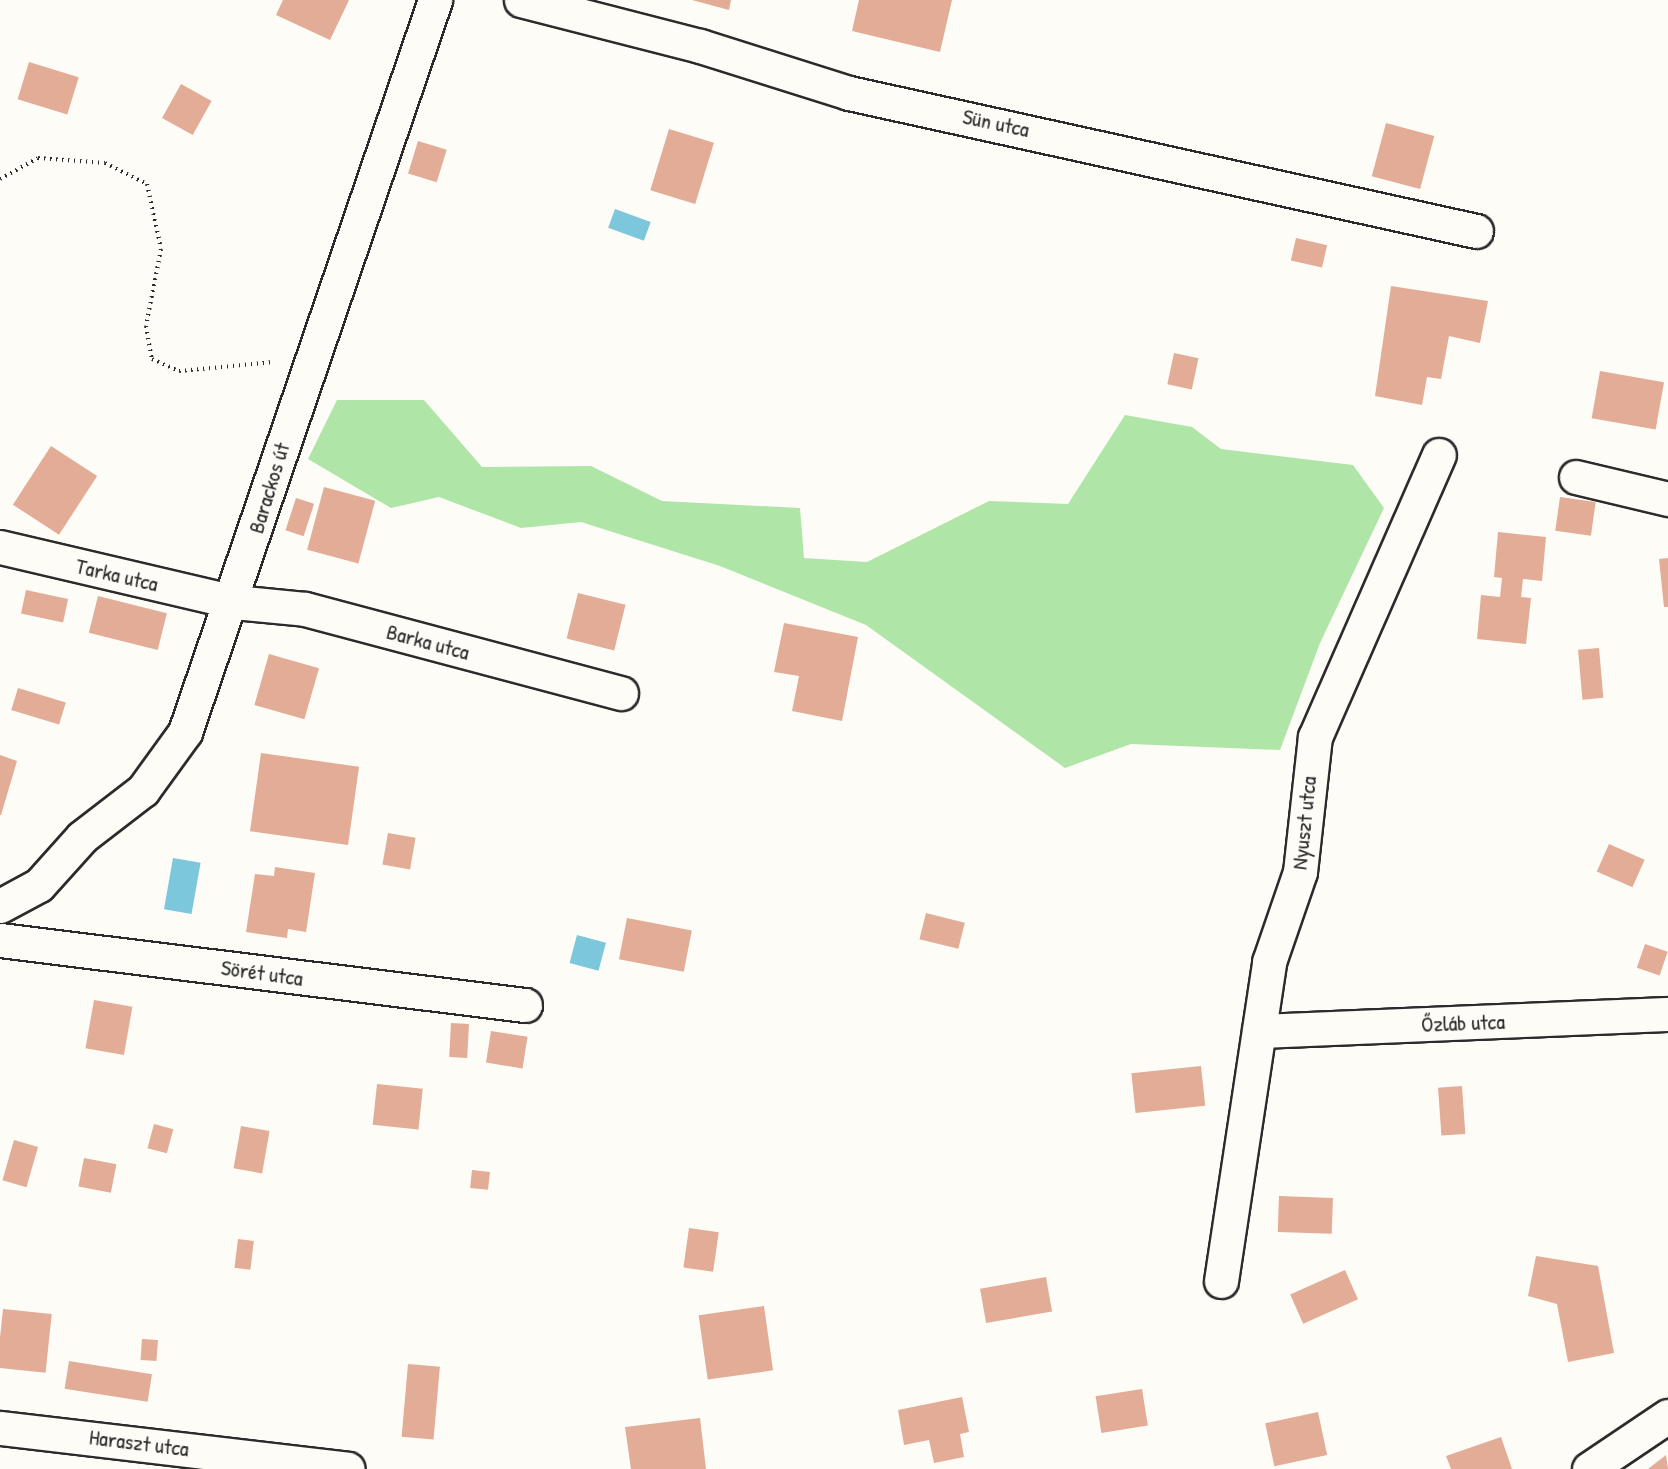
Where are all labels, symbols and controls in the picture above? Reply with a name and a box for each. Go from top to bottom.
street label: Sün utca [960,103,1032,143]
street label: Barackos út [243,440,295,536]
street label: Tarka utca [73,553,161,597]
street label: Barka utca [384,618,472,666]
street label: Nyuszt utca [1286,775,1322,871]
street label: Sörét utca [219,954,305,992]
street label: Őzláb utca [1421,1008,1505,1038]
street label: Haraszt utca [88,1424,190,1462]

